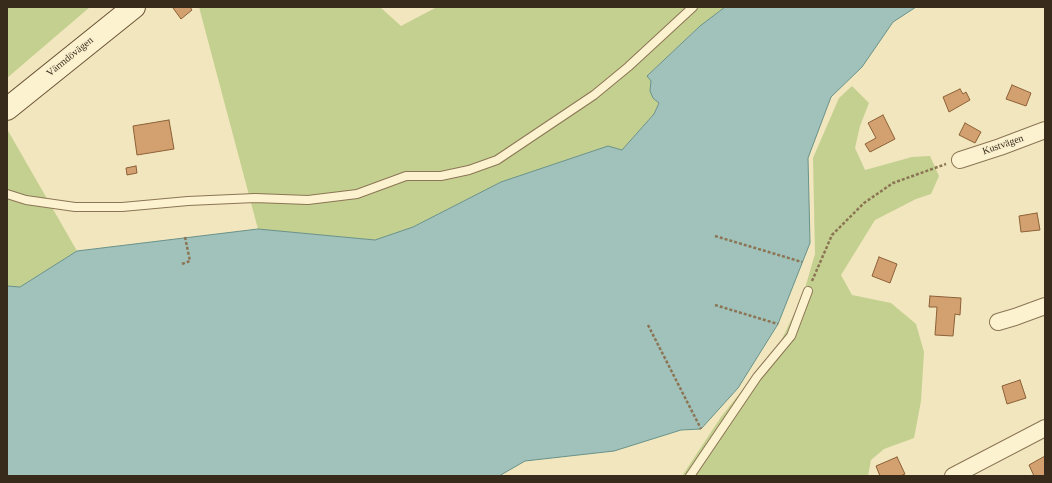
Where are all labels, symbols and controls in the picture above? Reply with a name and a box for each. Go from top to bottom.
street label: Värmdövägen [44,35,96,79]
street label: Kustvägen [981,132,1025,158]

